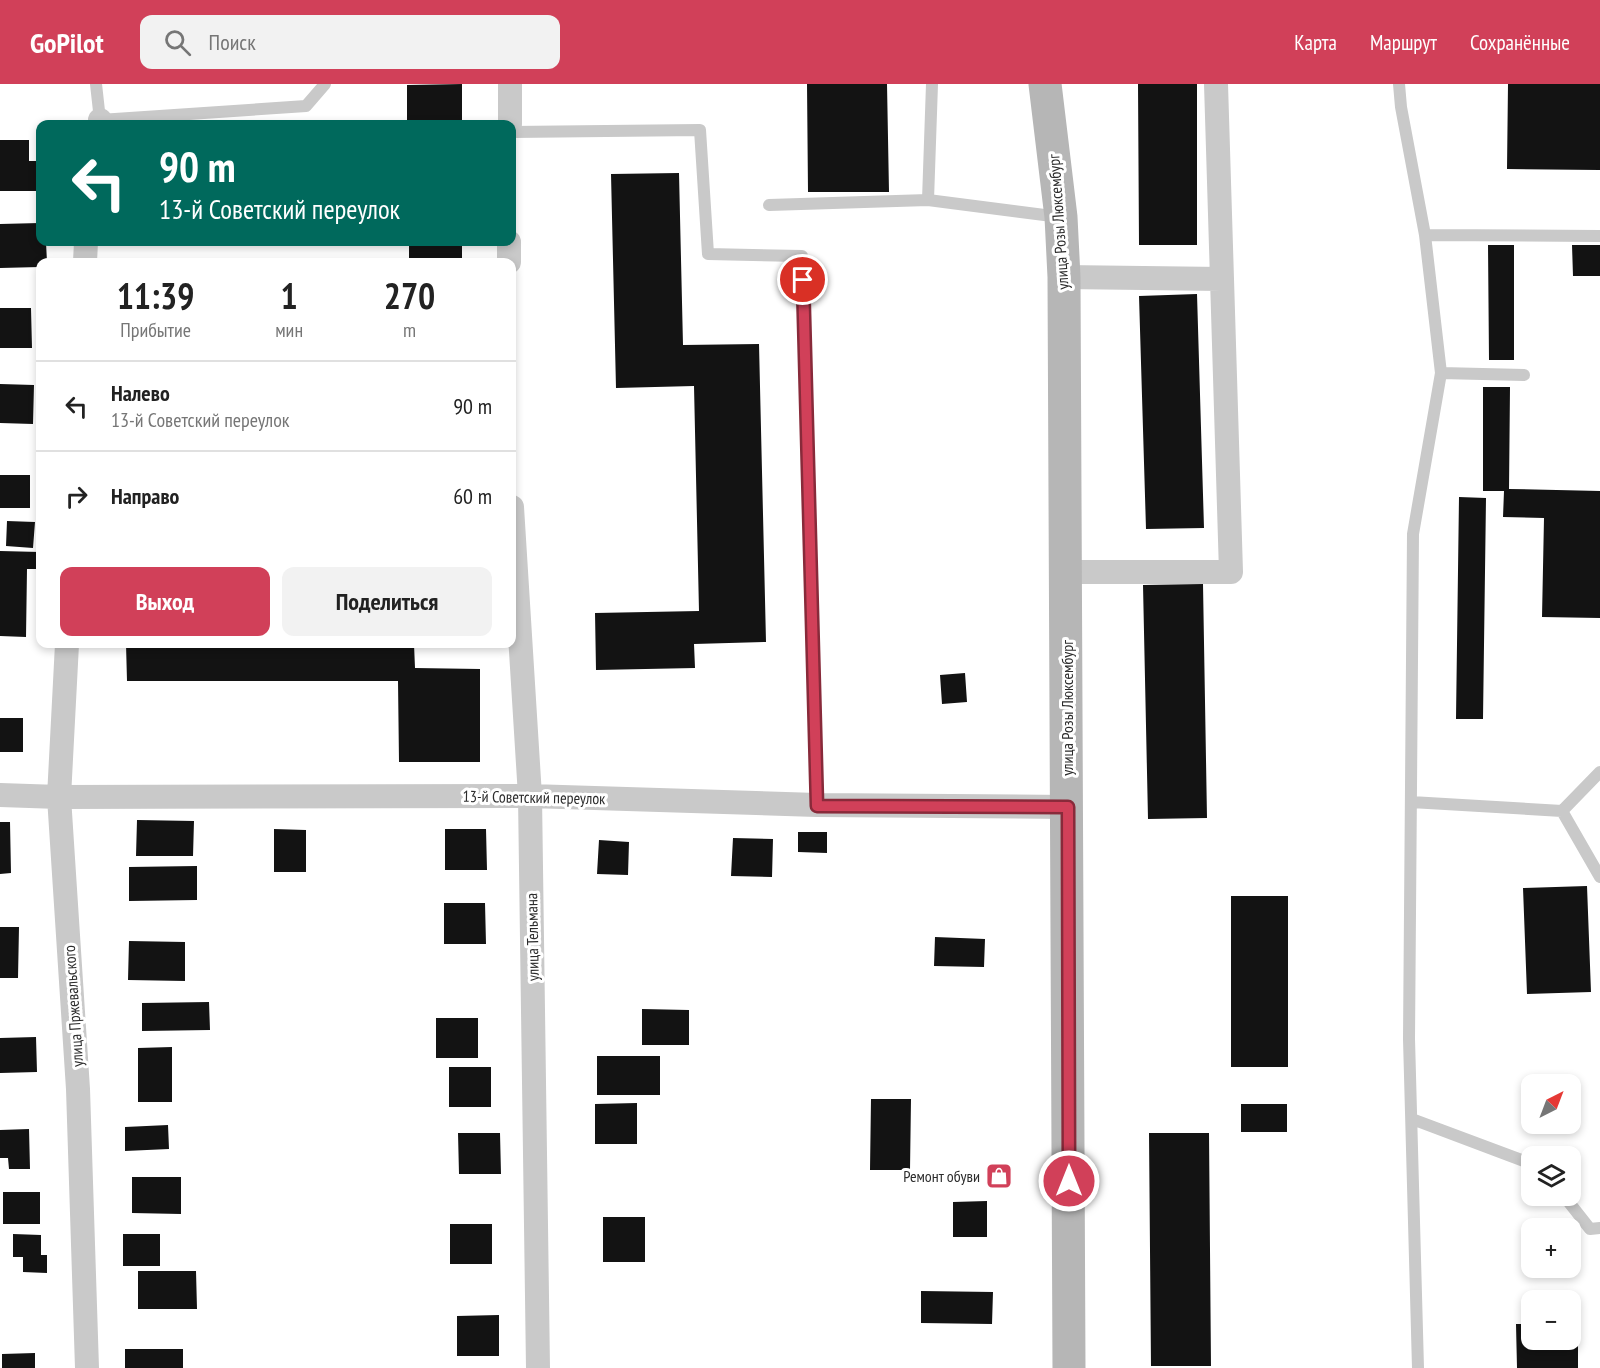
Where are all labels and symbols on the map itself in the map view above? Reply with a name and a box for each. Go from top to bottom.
street label: улица Розы Люксембург [1043,153,1073,290]
pin [777,254,828,305]
street label: улица Розы Люксембург [1057,640,1077,776]
street label: 13-й Советский переулок [462,786,606,808]
street label: улица Тельмана [521,893,543,981]
street label: улица Пржевальского [59,944,87,1068]
north arrow [1521,1074,1581,1134]
position arrow [1037,1149,1101,1213]
shop icon: Ремонт обуви [984,1161,1014,1191]
place label: Ремонт обуви [903,1166,980,1186]

